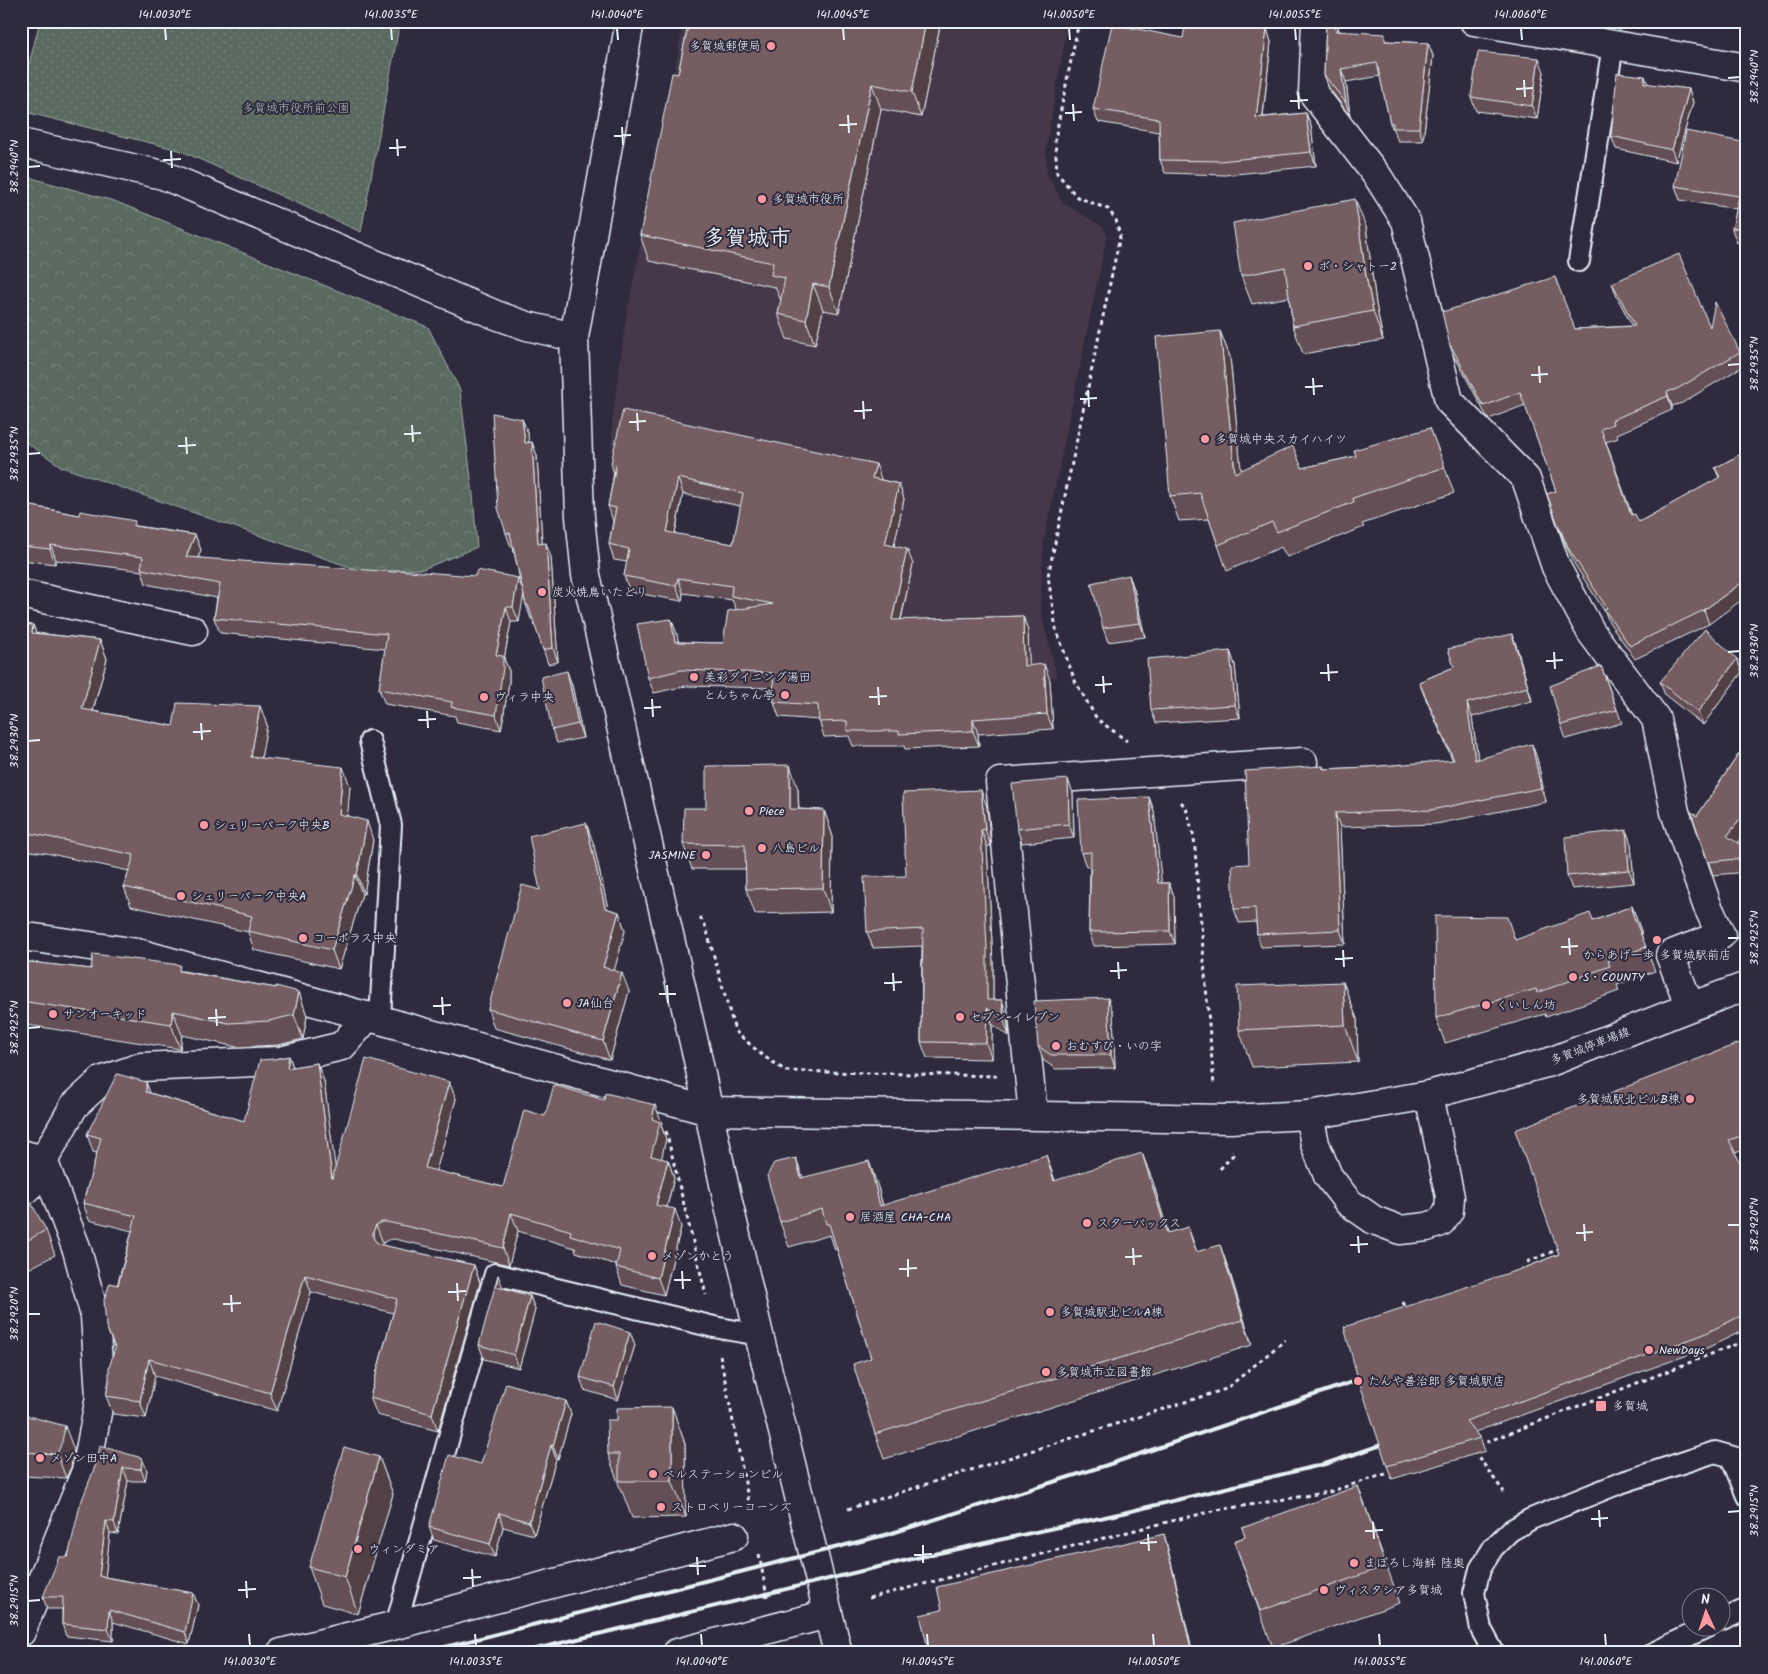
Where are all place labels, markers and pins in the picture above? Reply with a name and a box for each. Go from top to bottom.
place label: 多賀城郵便局 [689,37,761,56]
marker: 多賀城郵便局 [765,40,777,52]
place label: 多賀城市役所 [772,190,844,209]
marker: 多賀城市役所 [756,193,768,205]
place label: ボ・シャトー2 [1318,257,1397,276]
marker: ボ・シャトー2 [1302,260,1314,272]
place label: 多賀城中央スカイハイツ [1215,430,1347,449]
marker: 多賀城中央スカイハイツ [1199,433,1211,445]
place label: 炭火焼鳥いたどり [552,583,648,602]
marker: 炭火焼鳥いたどり [536,586,548,598]
place label: 美彩ダイニング湯田 [704,668,811,687]
marker: 美彩ダイニング湯田 [688,671,700,683]
place label: とんちゃん亭 [704,686,775,705]
place label: ヴィラ中央 [494,688,554,707]
marker: とんちゃん亭 [779,689,791,701]
marker: ヴィラ中央 [478,691,490,703]
place label: Piece [759,802,785,821]
marker: Piece [743,805,755,817]
place label: シェリーパーク中央B [214,816,330,835]
marker: シェリーパーク中央B [198,819,210,831]
place label: 八島ビル [772,839,820,858]
marker: 八島ビル [756,842,768,854]
place label: JASMINE [648,846,697,865]
marker: JASMINE [700,849,712,861]
place label: シェリーパーク中央A [191,887,306,906]
marker: シェリーパーク中央A [175,890,187,902]
place label: コーポラス中央 [313,929,397,948]
marker: コーポラス中央 [297,932,309,944]
marker: からあげ一歩 多賀城駅前店 [1651,934,1663,946]
place label: からあげ一歩 多賀城駅前店 [1583,946,1731,965]
place label: S・COUNTY [1583,968,1646,987]
marker: S・COUNTY [1567,971,1579,983]
place label: JA仙台 [577,994,614,1013]
place label: くいしん坊 [1496,996,1556,1015]
marker: JA仙台 [561,997,573,1009]
marker: くいしん坊 [1480,999,1492,1011]
place label: サンオーキッド [63,1005,147,1024]
marker: サンオーキッド [47,1008,59,1020]
place label: セブン-イレブン [970,1008,1060,1027]
marker: セブン-イレブン [954,1011,966,1023]
place label: おむすび・いの字 [1066,1037,1162,1056]
marker: おむすび・いの字 [1050,1040,1062,1052]
place label: 多賀城駅北ビルB棟 [1577,1090,1680,1109]
marker: 多賀城駅北ビルB棟 [1684,1093,1696,1105]
place label: 居酒屋 CHA-CHA [860,1208,951,1227]
marker: 居酒屋 CHA-CHA [844,1211,856,1223]
place label: スターバックス [1097,1214,1181,1233]
marker: スターバックス [1081,1217,1093,1229]
place label: メゾンかとう [662,1247,734,1266]
marker: メゾンかとう [646,1250,658,1262]
place label: 多賀城駅北ビルA棟 [1060,1303,1163,1322]
marker: 多賀城駅北ビルA棟 [1044,1306,1056,1318]
place label: NewDays [1659,1341,1705,1360]
marker: NewDays [1643,1344,1655,1356]
place label: 多賀城市立図書館 [1056,1363,1152,1382]
marker: 多賀城市立図書館 [1040,1366,1052,1378]
place label: たんや善治郎 多賀城駅店 [1368,1372,1505,1391]
marker: たんや善治郎 多賀城駅店 [1352,1375,1364,1387]
place label: 多賀城 [1612,1397,1648,1416]
marker: 多賀城 [1594,1399,1608,1413]
place label: メゾン田中A [50,1449,117,1468]
marker: メゾン田中A [34,1452,46,1464]
place label: ベルステーションビル [663,1465,783,1484]
marker: ベルステーションビル [647,1468,659,1480]
place label: ストロベリーコーンズ [671,1498,791,1517]
marker: ストロベリーコーンズ [655,1501,667,1513]
place label: ウィンダミア [368,1540,440,1559]
marker: ウィンダミア [352,1543,364,1555]
place label: まぼろし海鮮 陸奥 [1364,1554,1465,1573]
marker: まぼろし海鮮 陸奥 [1348,1557,1360,1569]
place label: ヴィスタシア多賀城 [1334,1581,1442,1600]
marker: ヴィスタシア多賀城 [1318,1584,1330,1596]

